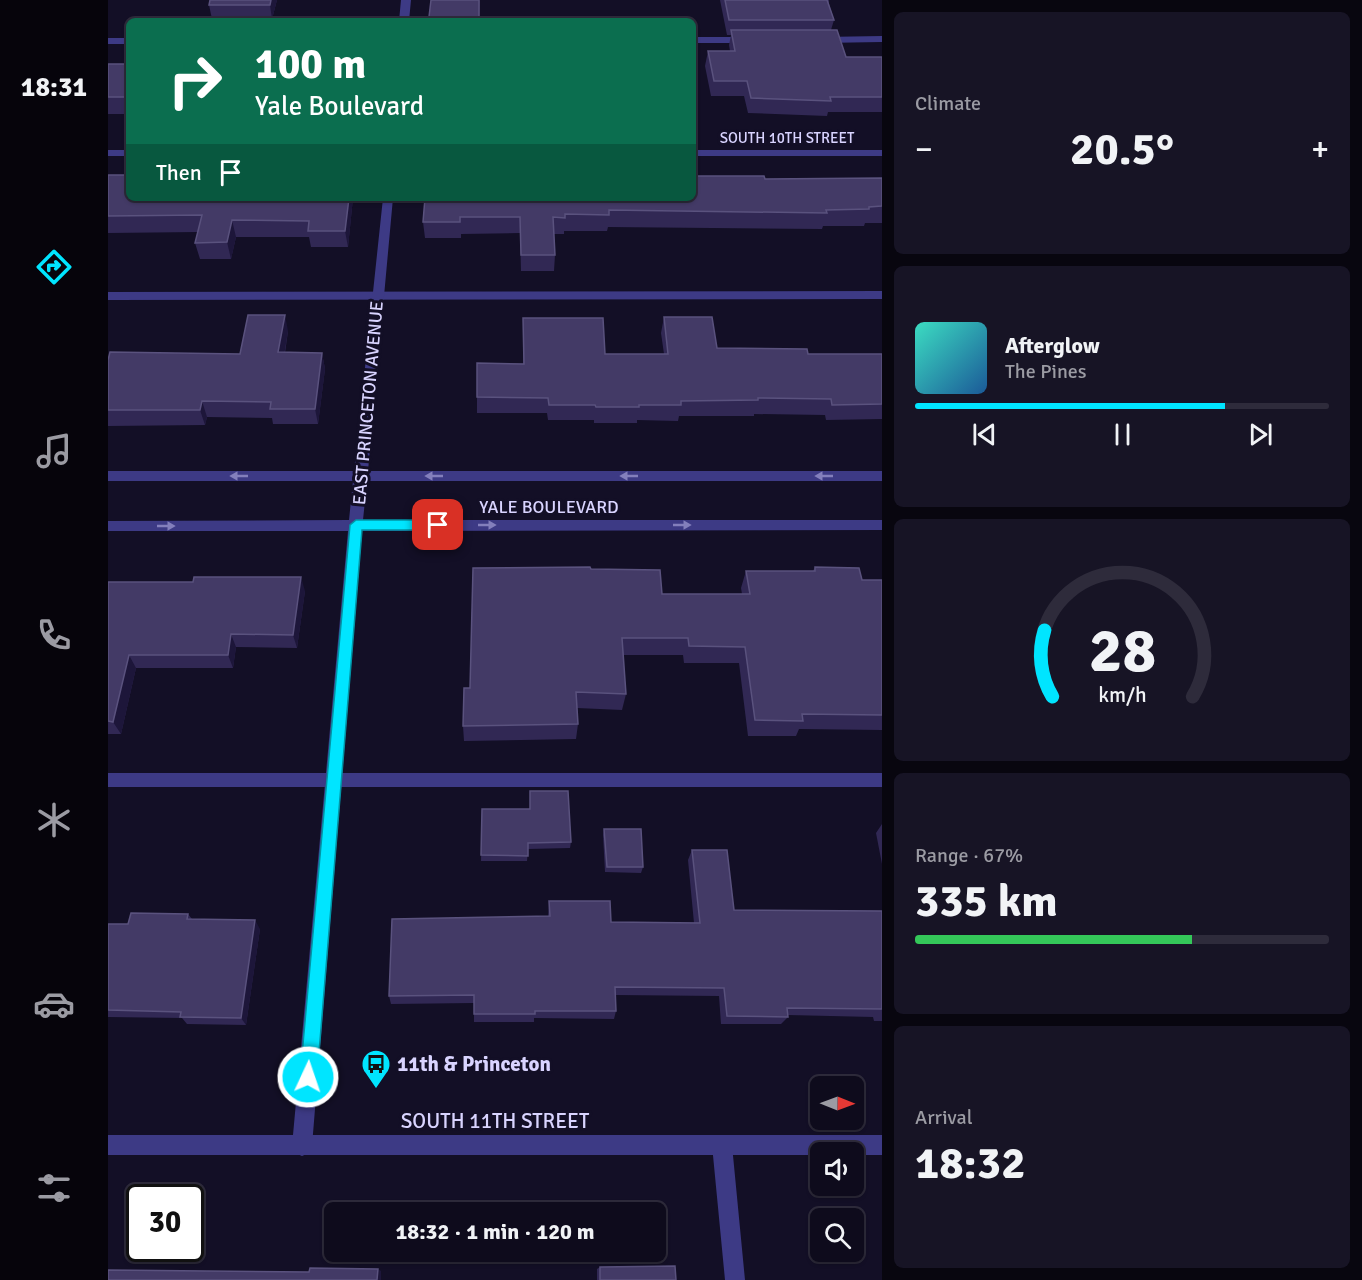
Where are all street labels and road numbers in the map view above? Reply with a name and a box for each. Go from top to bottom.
street label: SOUTH 10TH STREET [720,129,855,147]
street label: EAST PRINCETON AVENUE [348,300,388,506]
street label: YALE BOULEVARD [479,496,619,518]
street label: SOUTH 11TH STREET [401,1108,590,1134]

